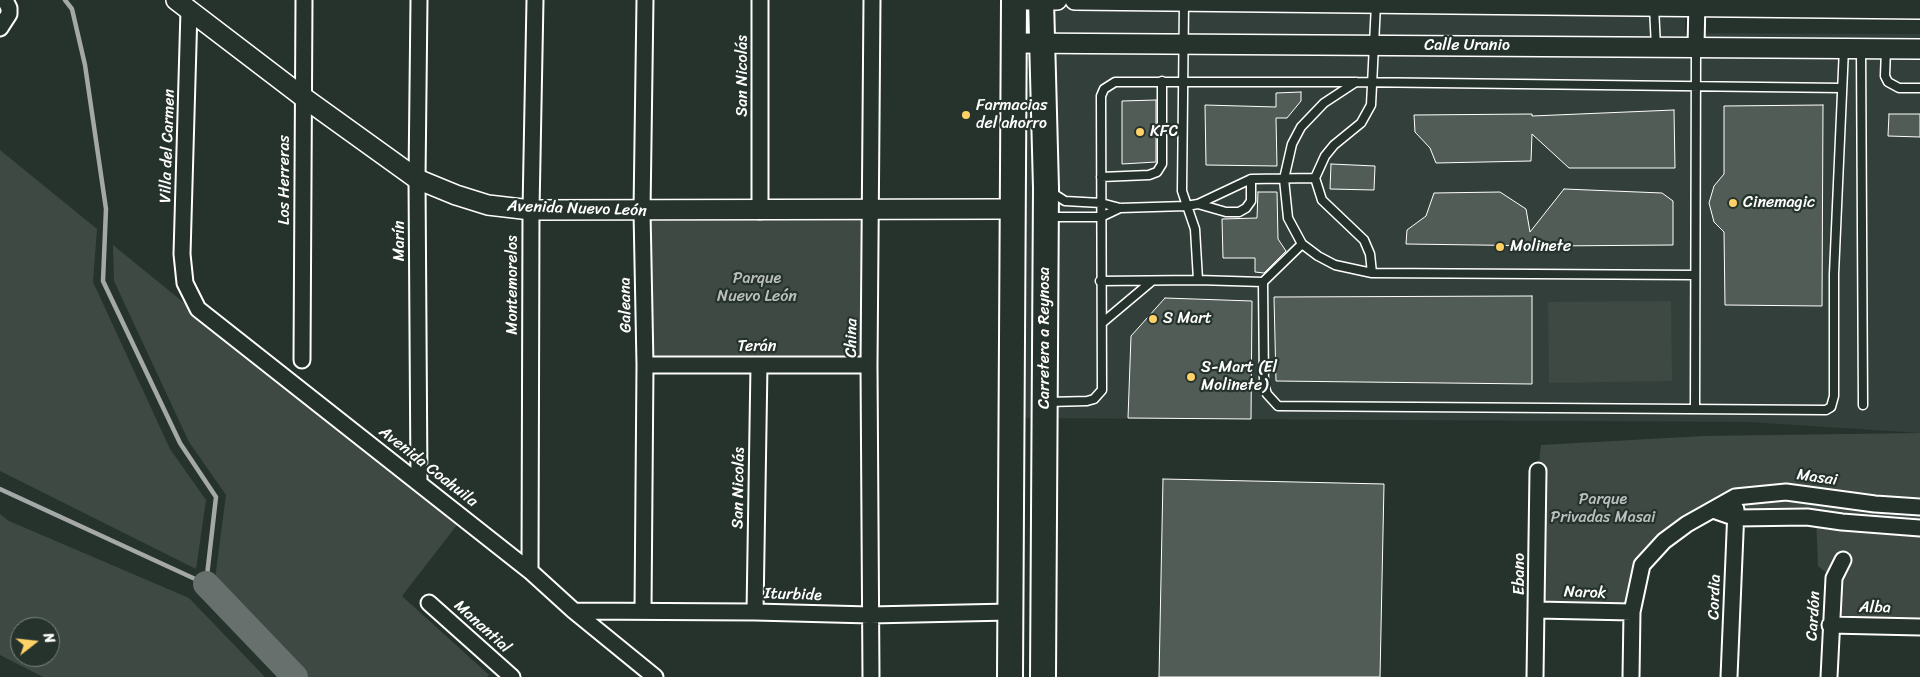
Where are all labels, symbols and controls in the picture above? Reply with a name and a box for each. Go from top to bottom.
street label: San Nicolás [733,35,753,117]
street label: Calle Uranio [1424,36,1510,56]
street label: Villa del Carmen [156,89,180,203]
place label: Farmacias del ahorro [976,96,1047,134]
marker: Farmacias del ahorro [960,109,972,121]
place label: KFC [1150,122,1178,142]
marker: KFC [1134,126,1146,138]
street label: Los Herreras [275,135,295,225]
place label: Cinemagic [1743,193,1815,213]
street label: Avenida Nuevo León [507,197,647,221]
marker: Cinemagic [1727,197,1739,209]
street label: Marín [390,221,410,261]
street label: Montemorelos [503,235,523,335]
place label: Molinete [1510,237,1571,257]
marker: Molinete [1494,241,1506,253]
street label: Carretera a Reynosa [1035,267,1055,409]
park label: Parque Nuevo León [717,269,797,307]
street label: Galeana [616,277,636,333]
place label: S Mart [1163,309,1212,329]
marker: S Mart [1147,313,1159,325]
street label: China [842,318,862,358]
street label: Terán [738,337,776,357]
place label: S-Mart (El Molinete) [1201,358,1277,396]
marker: S-Mart (El Molinete) [1185,371,1197,383]
street label: Avenida Coahuila [375,423,481,511]
street label: San Nicolás [729,447,749,529]
street label: Masai [1795,466,1839,490]
park label: Parque Privadas Masai [1550,490,1656,528]
street label: Ebano [1510,553,1530,595]
street label: Cordia [1705,574,1725,620]
street label: Narok [1564,583,1606,603]
street label: Iturbide [764,584,822,606]
street label: Cardón [1803,590,1825,642]
street label: Manantial [450,597,514,657]
street label: Alba [1859,598,1891,618]
north arrow [10,617,60,667]
text: N [36,630,62,646]

